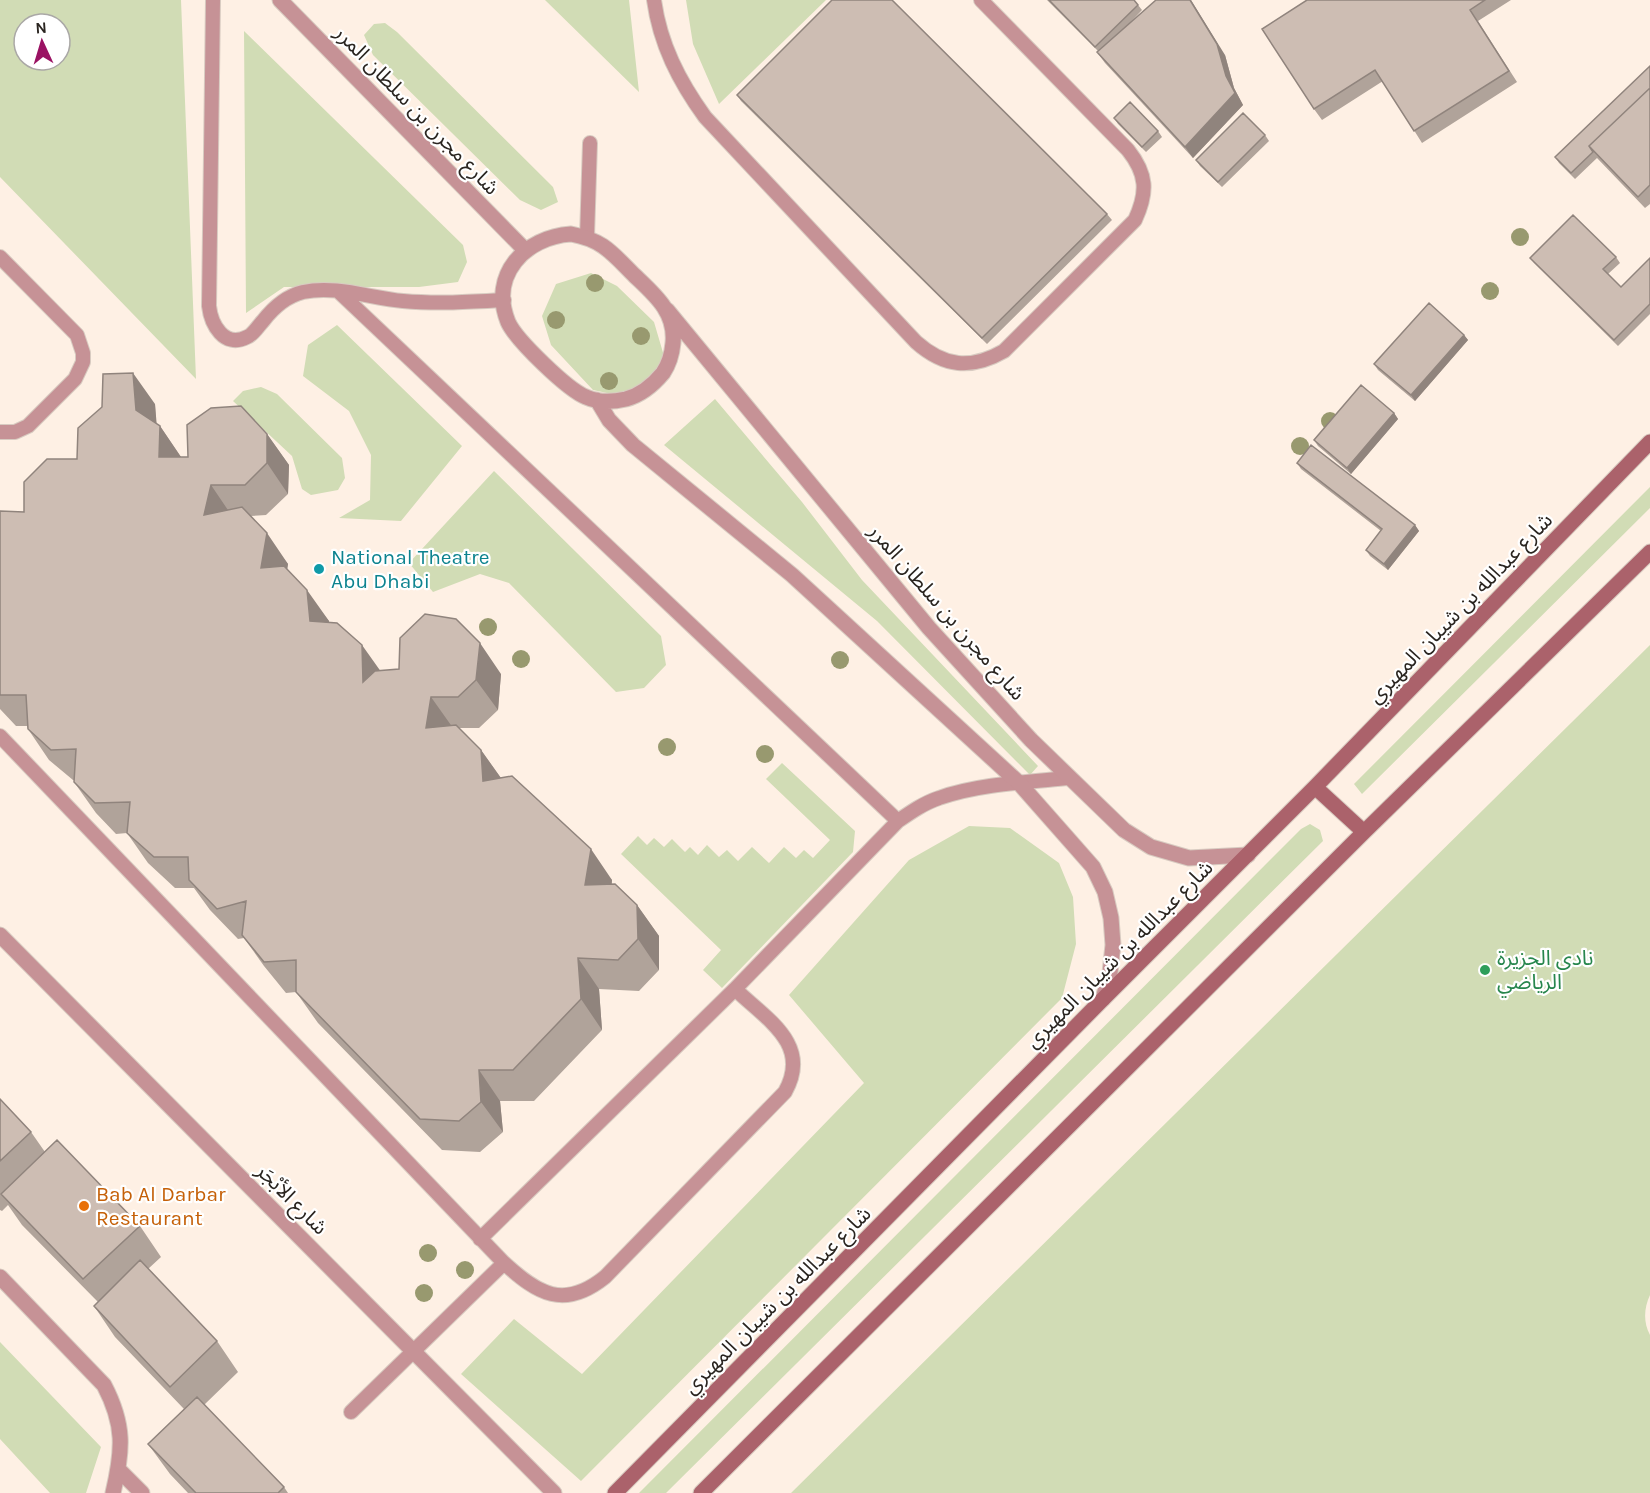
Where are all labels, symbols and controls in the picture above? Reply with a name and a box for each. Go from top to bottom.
north arrow [12,12,72,72]
text: N [35,18,47,37]
street label: شارع مجرن بن سلطان المرر [327,20,504,202]
street label: شارع عبدالله بن شيبان المهيري [1363,508,1560,711]
street label: شارع مجرن بن سلطان المرر [861,518,1030,707]
place label: National Theatre Abu Dhabi [331,545,489,593]
marker: National Theatre Abu Dhabi [312,562,326,576]
street label: شارع عبدالله بن شيبان المهيري [1020,855,1220,1055]
place label: نادى الجزيرة الرياضي [1497,946,1594,998]
marker: نادى الجزيرة الرياضي [1478,963,1492,977]
street label: شارع الأبْجَر [249,1158,332,1242]
place label: Bab Al Darbar Restaurant [96,1182,226,1230]
marker: Bab Al Darbar Restaurant [77,1199,91,1213]
street label: شارع عبدالله بن شيبان المهيري [678,1201,878,1401]

